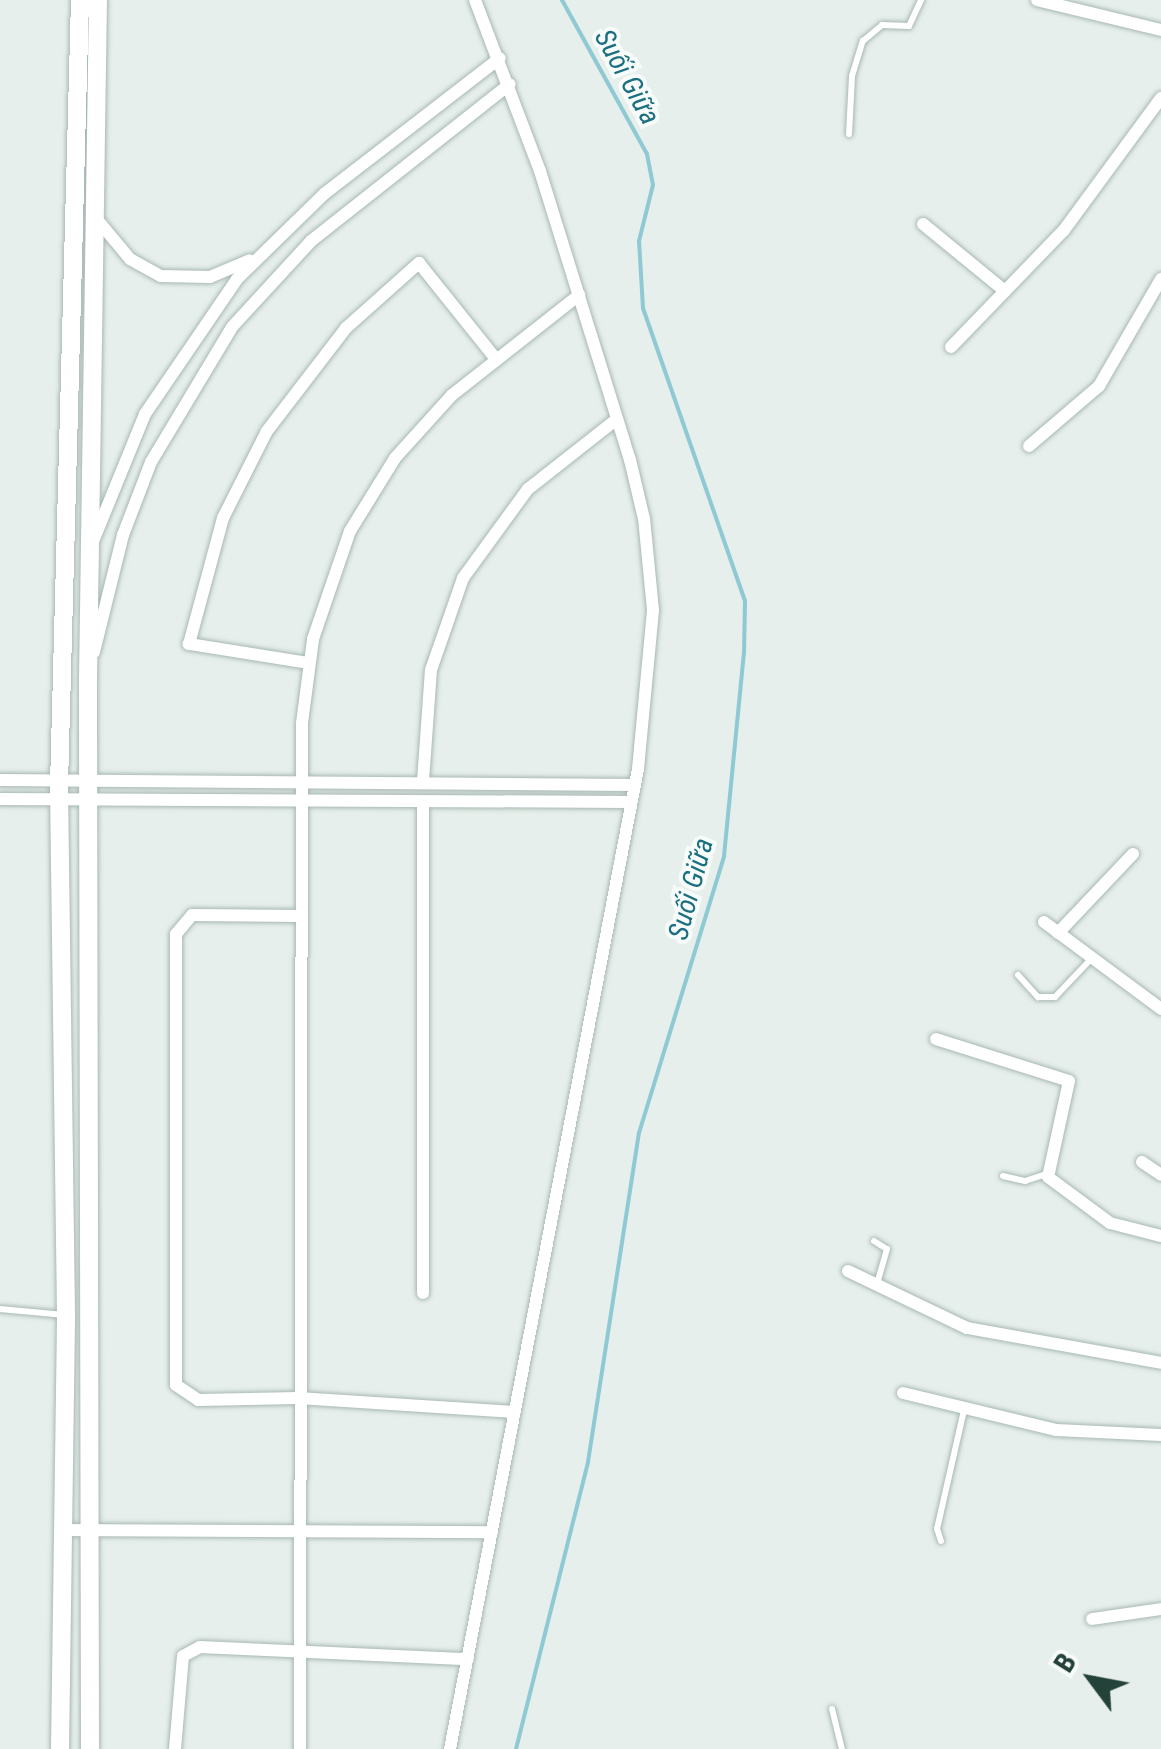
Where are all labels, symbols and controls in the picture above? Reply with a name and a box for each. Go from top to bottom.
water label: Suối Giữa [587,24,667,130]
water label: Suối Giữa [661,835,721,943]
north arrow [1041,1629,1141,1729]
text: B [1047,1647,1083,1678]

